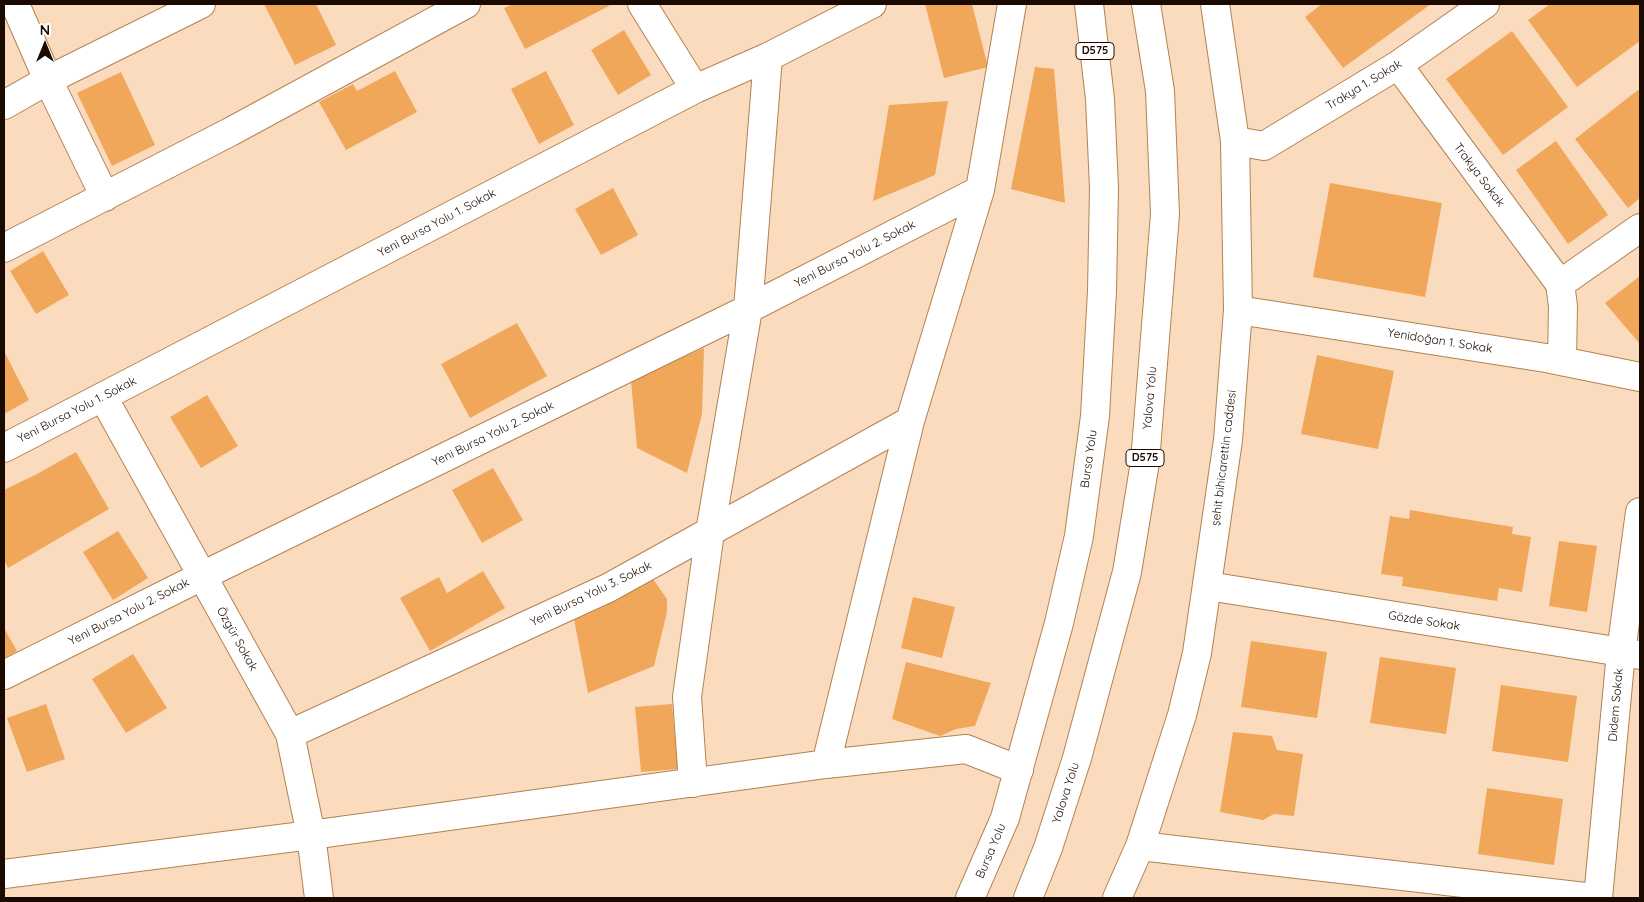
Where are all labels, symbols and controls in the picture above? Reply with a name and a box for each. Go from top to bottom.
north arrow [20,20,70,70]
text: N [40,21,50,39]
road number: D575 [1076,42,1114,59]
street label: Trakya 1. Sokak [1323,57,1405,113]
street label: Trakya Sokak [1450,140,1508,210]
street label: Yeni Bursa Yolu 1. Sokak [376,186,498,260]
street label: Yeni Bursa Yolu 2. Sokak [792,217,918,291]
street label: Yenidoğan 1. Sokak [1387,326,1493,356]
street label: Yalova Yolu [1140,366,1160,430]
street label: Yeni Bursa Yolu 1. Sokak [15,374,139,446]
street label: şehit bihicarettin caddesi [1209,389,1239,527]
street label: Yeni Bursa Yolu 2. Sokak [430,398,556,470]
street label: Bursa Yolu [1078,429,1100,489]
road number: D575 [1126,449,1164,466]
street label: Yeni Bursa Yolu 3. Sokak [528,558,654,630]
street label: Yeni Bursa Yolu 2. Sokak [66,575,192,649]
street label: Özgür Sokak [213,604,261,674]
street label: Gözde Sokak [1387,608,1461,634]
street label: Didem Sokak [1606,668,1626,742]
street label: Yalova Yolu [1049,761,1083,825]
street label: Bursa Yolu [973,821,1009,881]

